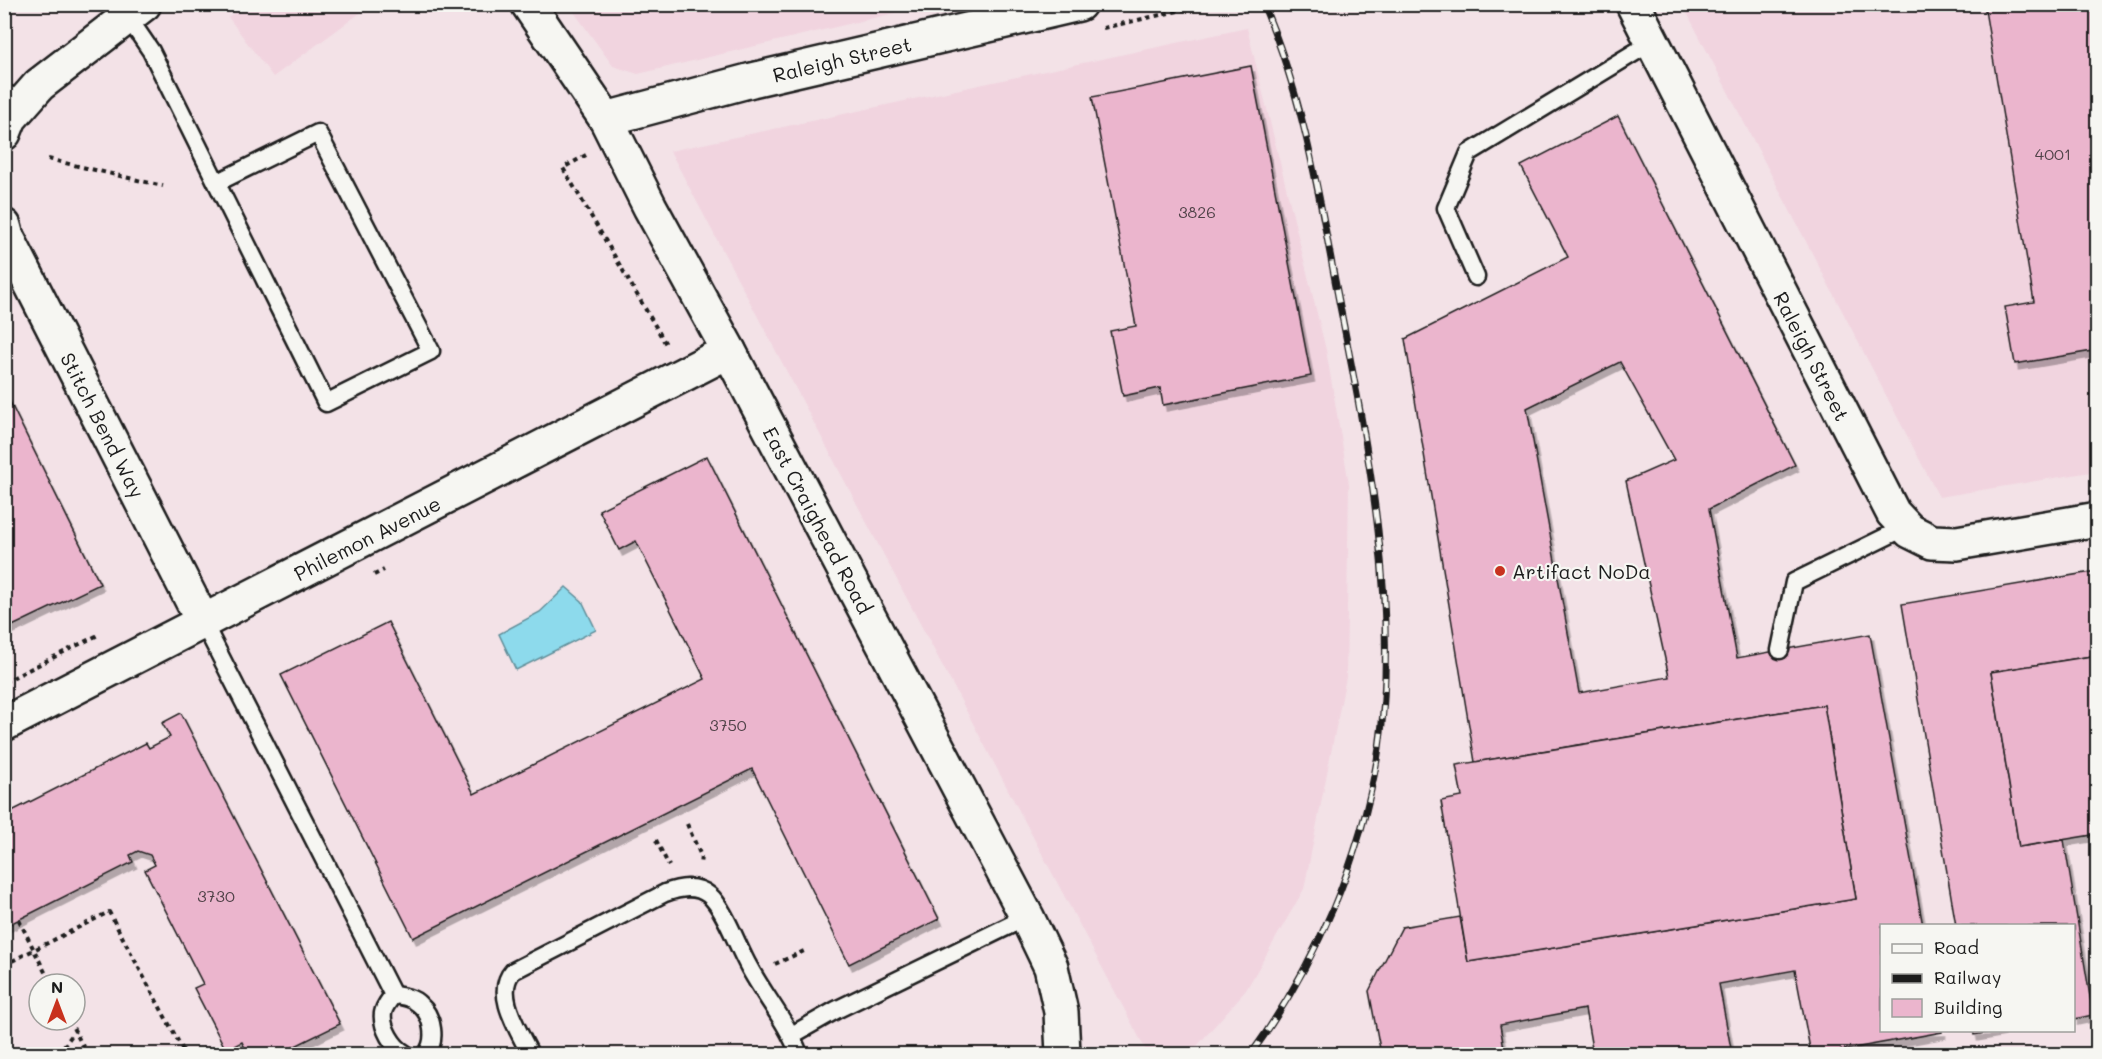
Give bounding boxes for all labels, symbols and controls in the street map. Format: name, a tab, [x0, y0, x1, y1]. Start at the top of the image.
street label: Raleigh Street	[770, 30, 914, 88]
house number: 4001	[2035, 143, 2071, 164]
house number: 3826	[1178, 201, 1216, 222]
street label: Raleigh Street	[1768, 287, 1856, 425]
street label: Stitch Bend Way	[55, 348, 151, 502]
street label: East Craighead Road	[758, 422, 878, 618]
street label: Philemon Avenue	[289, 490, 445, 586]
place label: Artifact NoDa	[1512, 558, 1651, 584]
marker: Artifact NoDa	[1493, 564, 1507, 578]
house number: 3750	[709, 714, 747, 735]
house number: 3730	[197, 885, 235, 906]
legend	[1880, 924, 2075, 1032]
text: Road	[1934, 935, 1979, 959]
text: Railway	[1934, 965, 2001, 989]
north arrow	[27, 972, 87, 1032]
text: N	[51, 976, 63, 997]
text: Building	[1934, 995, 2002, 1019]

